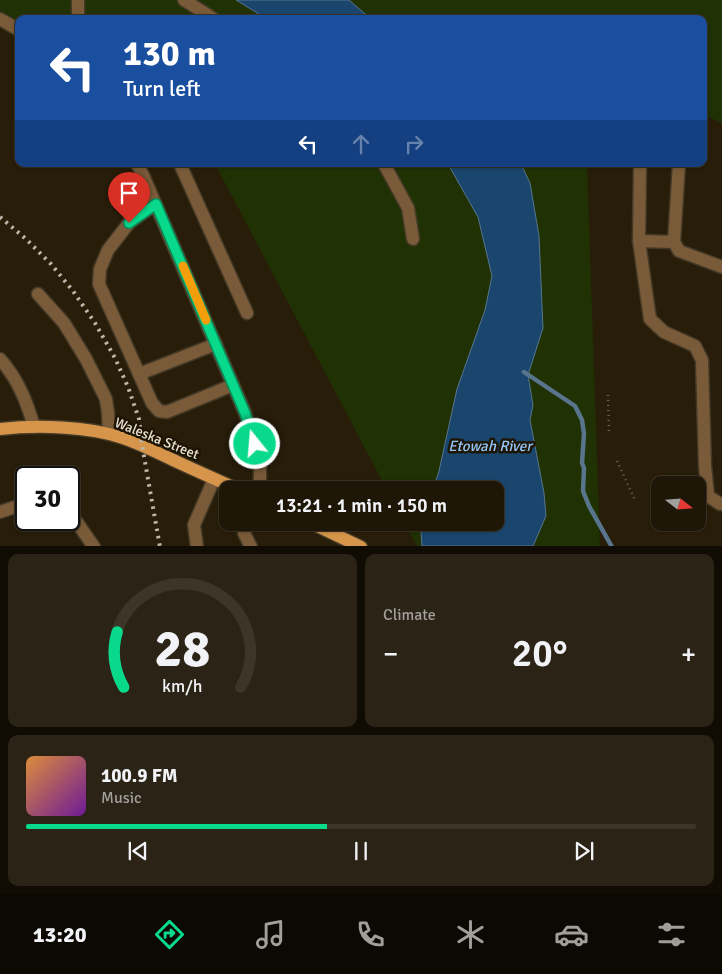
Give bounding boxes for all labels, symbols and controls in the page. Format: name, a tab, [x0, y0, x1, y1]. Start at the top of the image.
text: 130 m	[123, 32, 216, 75]
icon: left	[40, 35, 105, 100]
text: Turn left	[123, 75, 201, 102]
icon: left	[294, 130, 322, 158]
icon: ahead	[347, 130, 375, 158]
icon: right	[400, 130, 428, 158]
pin	[108, 172, 150, 223]
icon: arrive	[115, 179, 143, 207]
street label: Waleska Street	[112, 414, 201, 463]
position arrow	[228, 417, 280, 469]
water label: Etowah River	[448, 437, 534, 455]
speed limit sign: 30	[15, 466, 80, 531]
north arrow	[651, 476, 706, 531]
map controls	[651, 476, 706, 531]
text: 13:21 · 1 min · 150 m	[276, 494, 447, 518]
text: Climate	[383, 605, 436, 625]
text: 28	[154, 617, 211, 681]
text: 20°	[512, 630, 567, 677]
text: −	[383, 637, 398, 671]
text: +	[681, 637, 696, 671]
text: km/h	[162, 675, 203, 697]
text: 100.9 FM	[101, 764, 178, 788]
text: Music	[101, 788, 142, 808]
icon: previous	[124, 837, 152, 865]
icon: pause	[347, 837, 375, 865]
icon: next	[570, 837, 598, 865]
icon: directions	[152, 917, 187, 952]
icon: music	[253, 917, 288, 952]
icon: phone	[353, 917, 388, 952]
icon: climate	[453, 917, 488, 952]
icon: car	[554, 917, 589, 952]
icon: filters	[654, 917, 689, 952]
text: 13:20	[33, 921, 87, 948]

